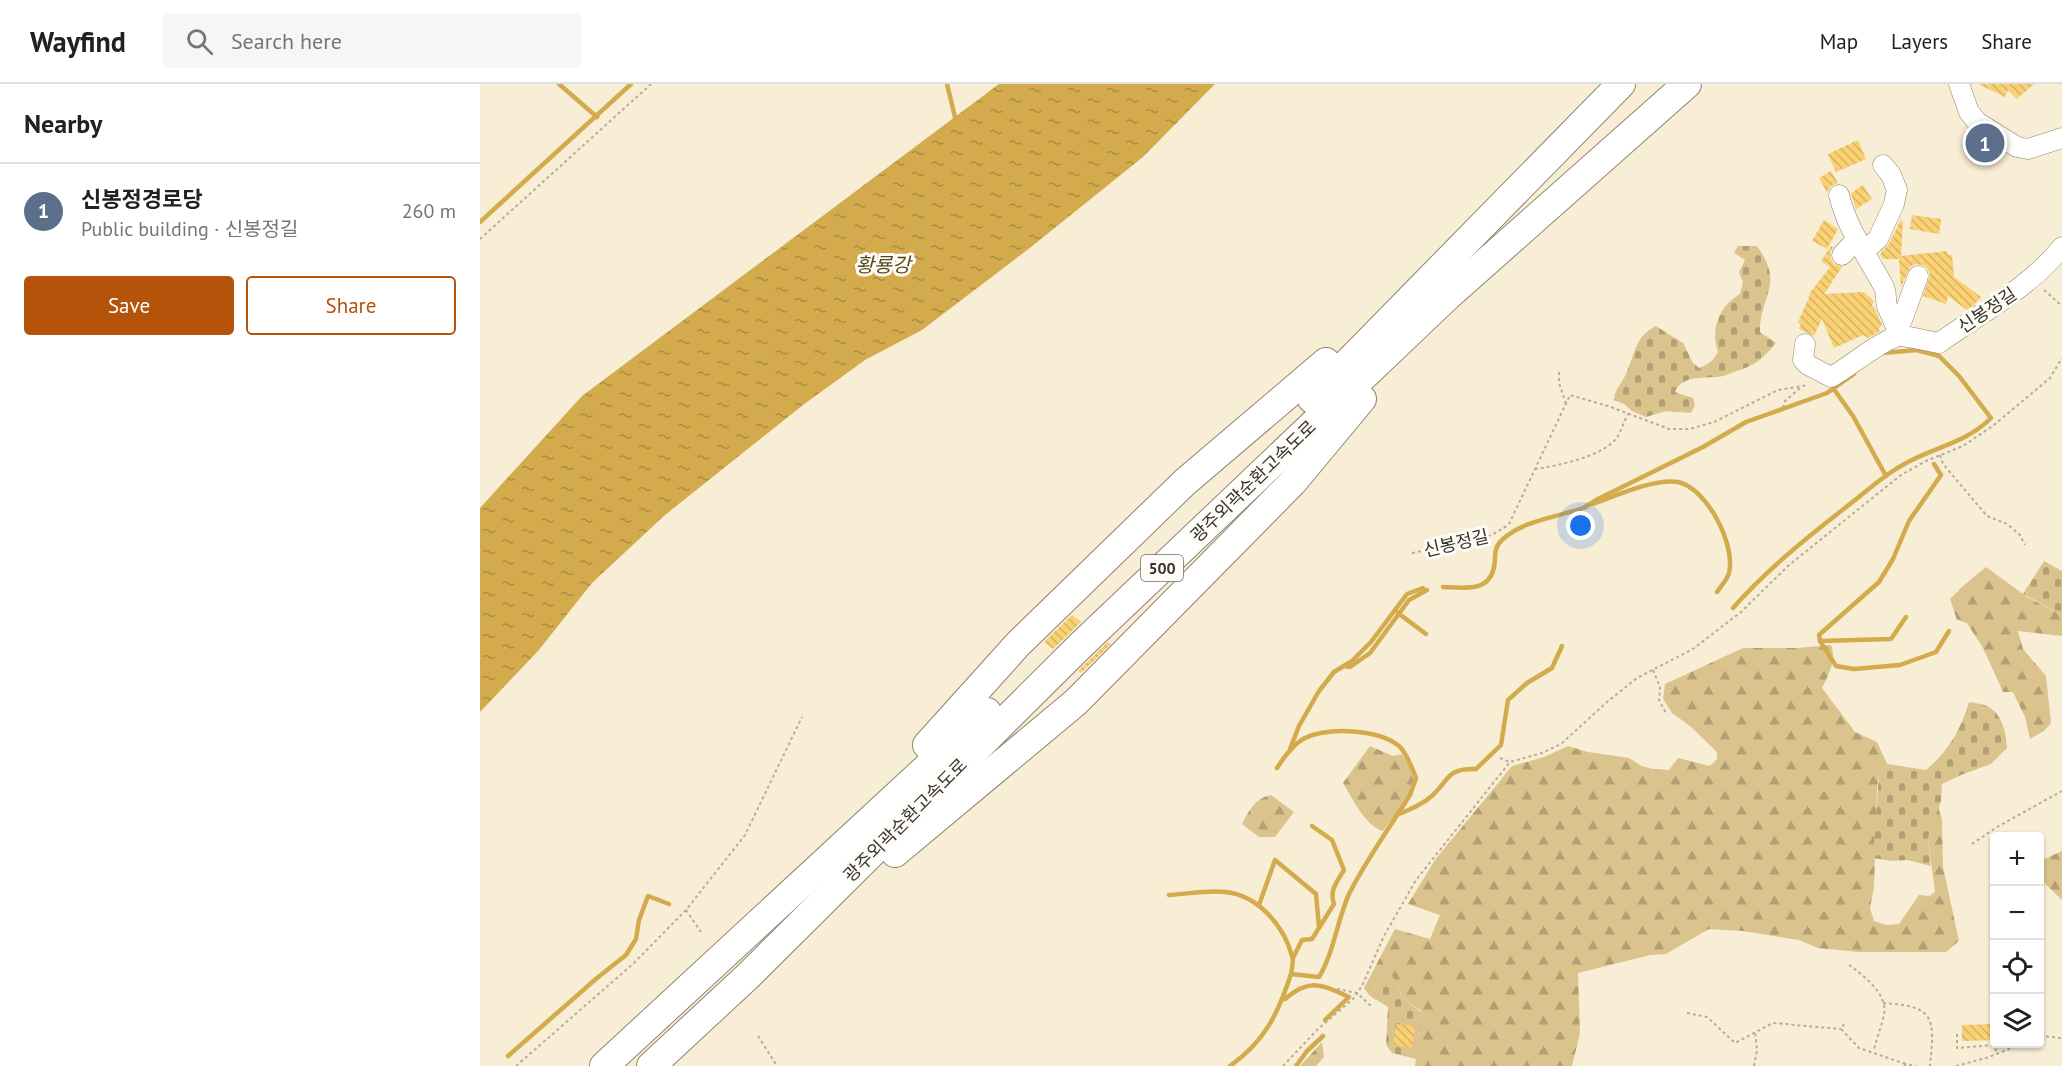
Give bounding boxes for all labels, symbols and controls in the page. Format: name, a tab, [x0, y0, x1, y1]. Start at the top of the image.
search box	[162, 14, 582, 68]
text: Wayfind	[30, 23, 126, 60]
icon: search	[183, 25, 216, 58]
text: Search here	[231, 27, 342, 55]
text: Map	[1820, 28, 1858, 55]
text: Layers	[1891, 28, 1948, 55]
text: Share	[1981, 28, 2032, 55]
text: Nearby	[24, 107, 102, 140]
pin: 1	[1966, 120, 2004, 166]
text: 신봉정경로당	[81, 185, 202, 213]
text: 1	[38, 198, 49, 224]
text: 260 m	[402, 198, 456, 224]
text: Public building · 신봉정길	[81, 216, 298, 242]
water label: 황룡강	[855, 252, 913, 278]
button: Save	[24, 276, 234, 335]
button: Share	[246, 276, 456, 335]
street label: 신봉정길	[1953, 282, 2021, 338]
street label: 광주외곽순환고속도로	[1185, 415, 1321, 547]
your location	[1566, 511, 1595, 540]
street label: 신봉정길	[1421, 524, 1491, 562]
road number: 500	[1141, 555, 1183, 581]
street label: 광주외곽순환고속도로	[838, 753, 972, 887]
map controls	[1990, 832, 2044, 1048]
button: +	[1990, 832, 2044, 886]
button: −	[1990, 886, 2044, 940]
button: locate	[1990, 940, 2044, 994]
button: layers	[1990, 994, 2044, 1048]

